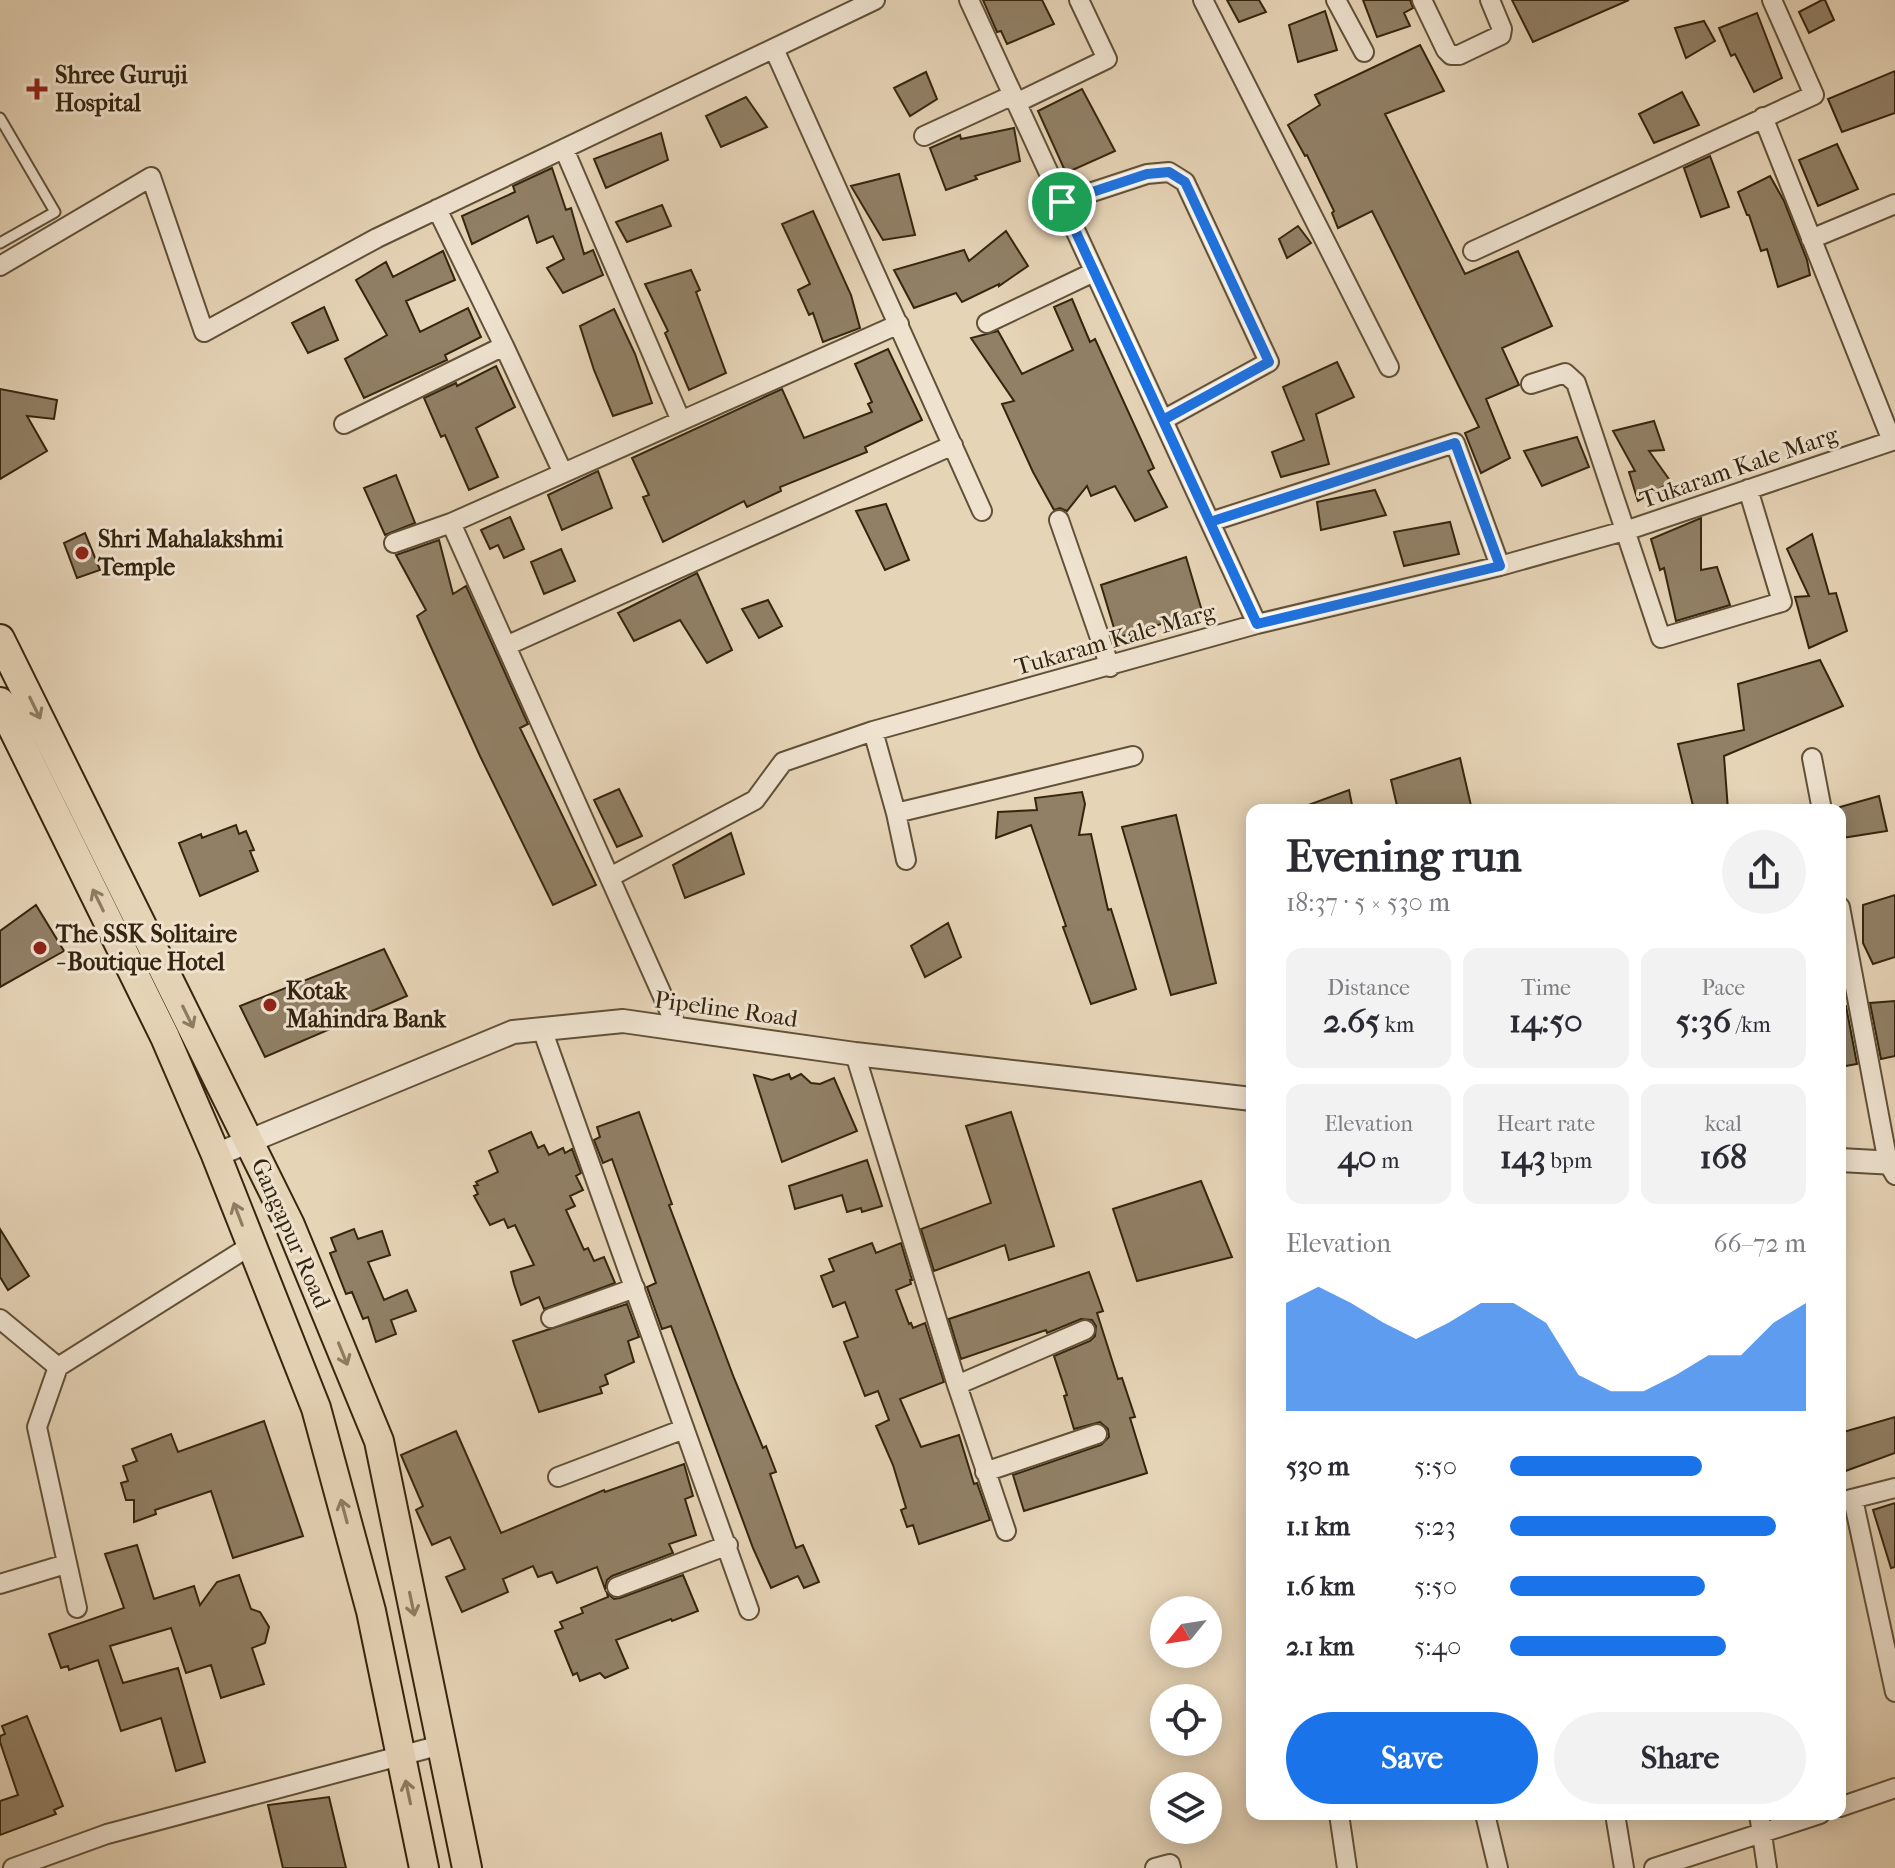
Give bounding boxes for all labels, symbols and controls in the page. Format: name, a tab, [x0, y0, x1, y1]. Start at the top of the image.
place label: Shree Guruji Hospital	[55, 61, 188, 117]
marker: Shree Guruji Hospital	[26, 78, 48, 100]
pin	[1028, 168, 1096, 236]
icon: arrive	[1040, 180, 1084, 224]
street label: Tukaram Kale Marg	[1636, 420, 1843, 514]
place label: Shri Mahalakshmi Temple	[97, 525, 284, 581]
marker: Shri Mahalakshmi Temple	[73, 544, 91, 562]
street label: Tukaram Kale Marg	[1012, 597, 1220, 681]
one-way arrow	[27, 696, 43, 720]
button: share	[1722, 830, 1806, 914]
text: Evening run	[1286, 831, 1521, 882]
text: 18:37 · 5 × 530 m	[1286, 887, 1450, 918]
one-way arrow	[89, 889, 104, 912]
place label: The SSK Solitaire - Boutique Hotel	[55, 920, 237, 976]
marker: The SSK Solitaire - Boutique Hotel	[31, 939, 49, 957]
text: Distance	[1327, 975, 1410, 1001]
text: Time	[1521, 975, 1571, 1001]
text: Pace	[1701, 975, 1745, 1001]
place label: Kotak Mahindra Bank	[286, 977, 447, 1033]
street label: Pipeline Road	[653, 985, 800, 1033]
marker: Kotak Mahindra Bank	[261, 996, 279, 1014]
text: 2.65	[1323, 1001, 1380, 1041]
text: 14:50	[1509, 1001, 1583, 1041]
text: 5:36	[1676, 1001, 1731, 1041]
one-way arrow	[181, 1004, 196, 1028]
text: km	[1380, 1012, 1414, 1038]
text: /km	[1731, 1012, 1771, 1038]
text: Elevation	[1324, 1111, 1413, 1137]
text: Heart rate	[1497, 1111, 1595, 1137]
text: kcal	[1705, 1111, 1742, 1137]
text: 40	[1338, 1137, 1377, 1177]
text: 143	[1500, 1137, 1546, 1177]
text: 168	[1700, 1137, 1747, 1177]
text: m	[1377, 1148, 1400, 1174]
text: bpm	[1546, 1148, 1592, 1174]
street label: Gangapur Road	[245, 1154, 337, 1313]
one-way arrow	[230, 1202, 244, 1227]
text: Elevation	[1286, 1228, 1391, 1259]
text: 66–72 m	[1713, 1228, 1806, 1259]
one-way arrow	[337, 1341, 352, 1366]
text: 530 m	[1286, 1451, 1349, 1482]
text: 5:50	[1414, 1451, 1457, 1482]
one-way arrow	[336, 1499, 351, 1525]
text: 1.1 km	[1286, 1511, 1350, 1542]
text: 5:23	[1414, 1511, 1456, 1542]
text: 1.6 km	[1286, 1571, 1355, 1602]
text: 5:50	[1414, 1571, 1457, 1602]
one-way arrow	[406, 1591, 421, 1616]
north arrow	[1150, 1596, 1222, 1668]
map controls	[1150, 1596, 1222, 1844]
text: 2.1 km	[1286, 1631, 1354, 1662]
text: 5:40	[1414, 1631, 1461, 1662]
button: locate	[1150, 1684, 1222, 1756]
button: Save	[1286, 1712, 1538, 1804]
button: Share	[1554, 1712, 1806, 1804]
button: layers	[1150, 1772, 1222, 1844]
one-way arrow	[400, 1779, 415, 1805]

